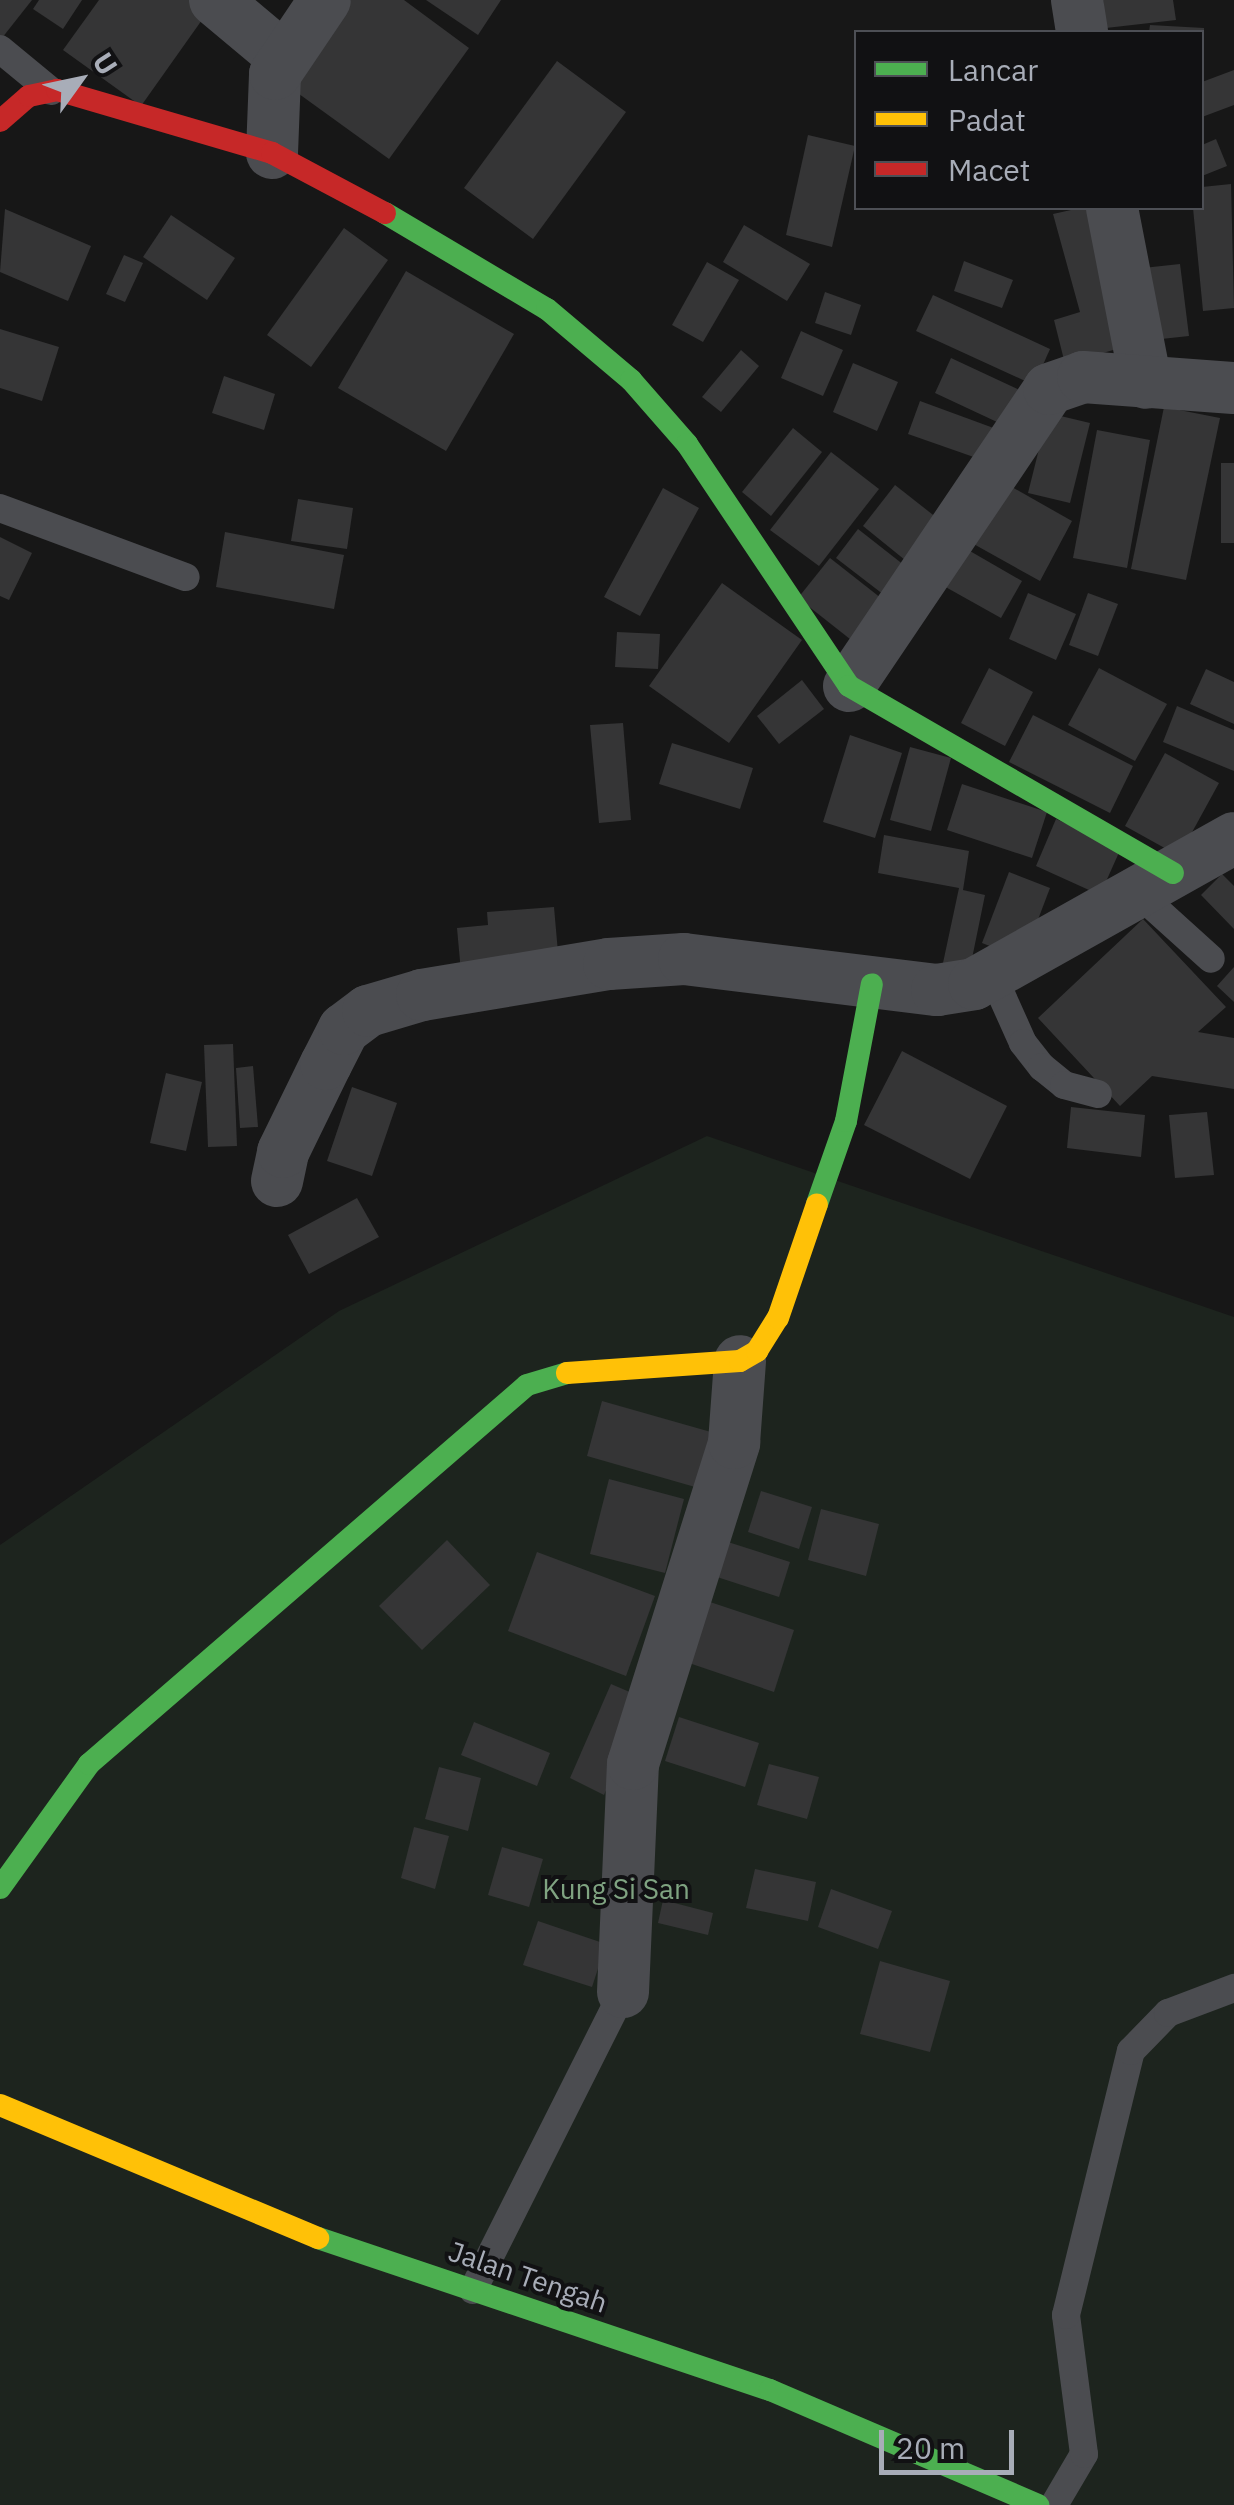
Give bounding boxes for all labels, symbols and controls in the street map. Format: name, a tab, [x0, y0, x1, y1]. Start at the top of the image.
north arrow	[30, 30, 130, 130]
legend	[854, 30, 1204, 210]
text: U	[85, 45, 126, 82]
text: Lancar	[948, 50, 1038, 89]
text: Padat	[948, 100, 1026, 139]
text: Macet	[948, 150, 1030, 189]
park label: Kung Si San	[542, 1872, 690, 1906]
street label: Jalan Tengah	[444, 2234, 612, 2320]
scale bar	[884, 2410, 1019, 2472]
text: 20 m	[896, 2428, 965, 2467]

